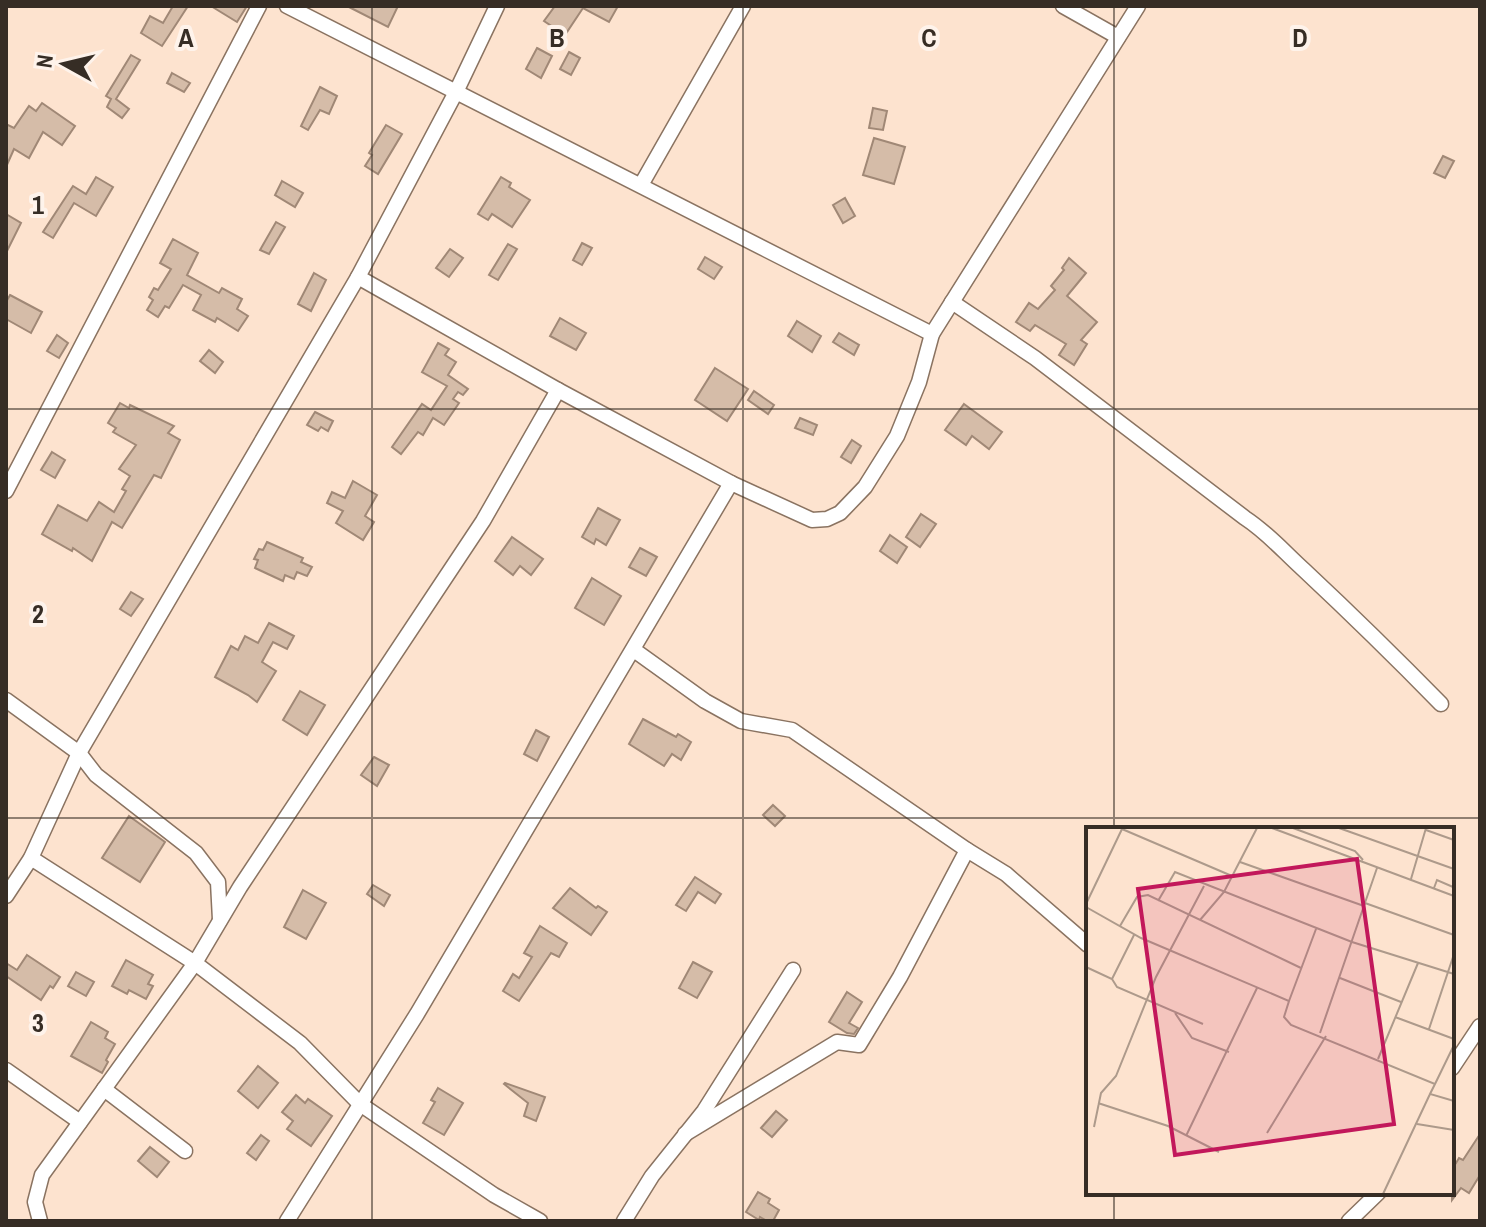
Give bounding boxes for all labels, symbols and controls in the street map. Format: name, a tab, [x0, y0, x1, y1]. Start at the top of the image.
text: A	[178, 20, 194, 55]
text: B	[549, 20, 565, 55]
text: C	[921, 20, 937, 55]
text: D	[1292, 20, 1308, 55]
north arrow	[24, 24, 104, 104]
text: N	[28, 53, 60, 70]
text: 1	[32, 187, 44, 222]
text: 2	[32, 596, 44, 631]
inset map	[1086, 827, 1454, 1195]
text: 3	[32, 1005, 44, 1040]

